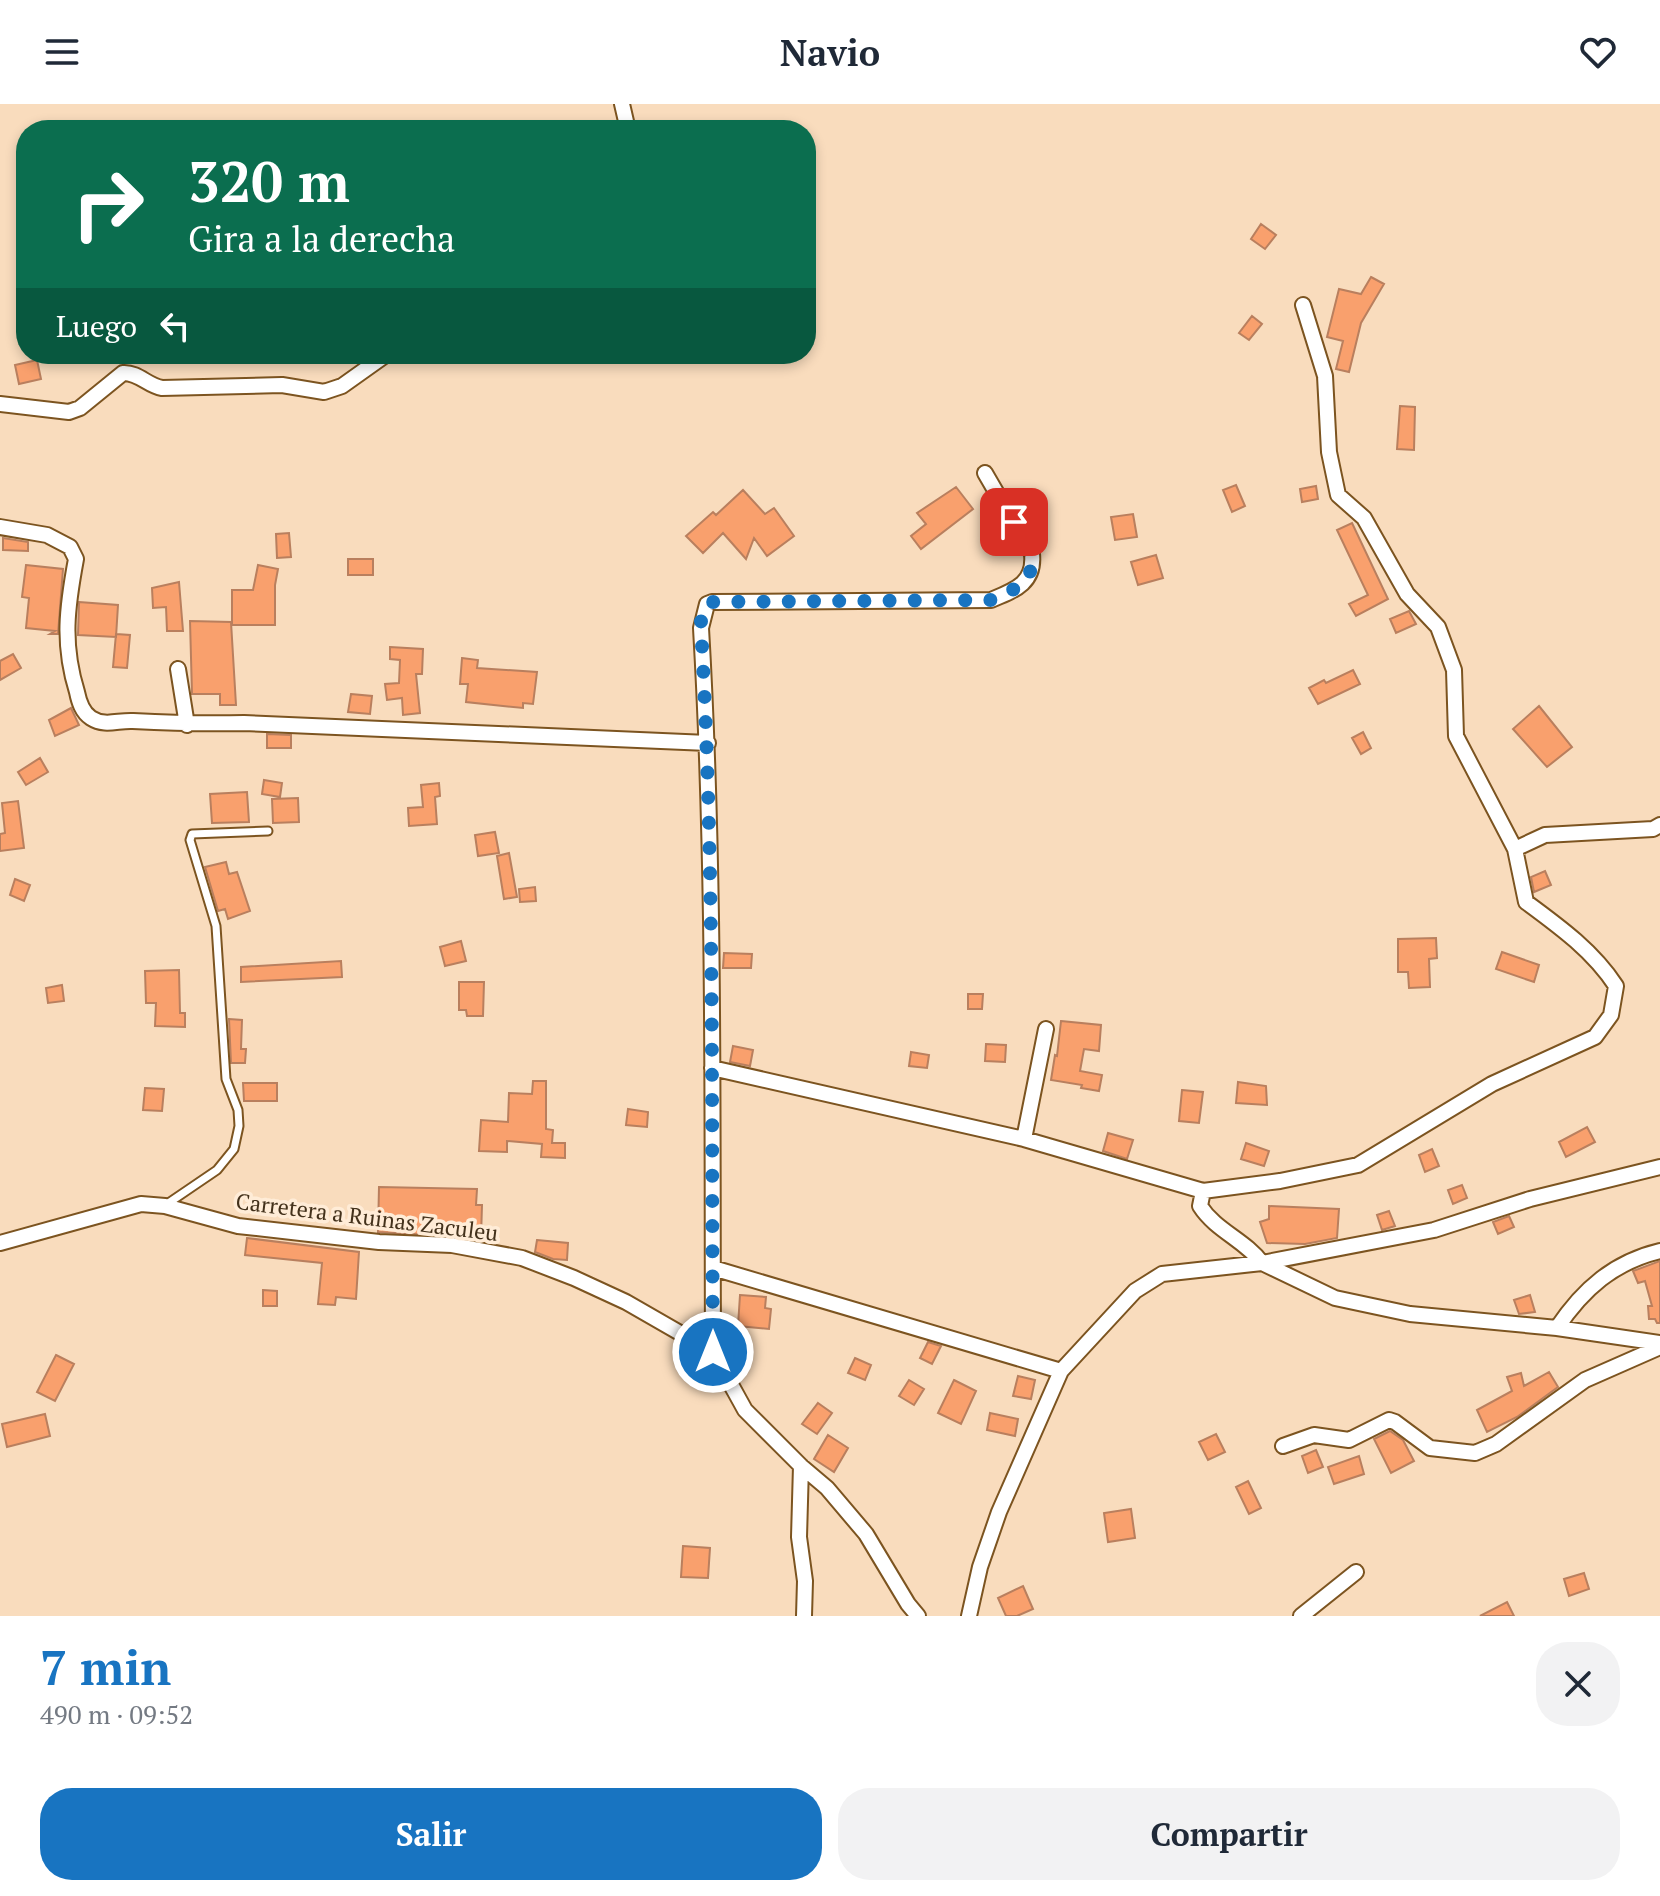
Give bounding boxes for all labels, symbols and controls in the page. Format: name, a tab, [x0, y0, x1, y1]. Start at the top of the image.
text: Navio	[780, 29, 880, 76]
icon: menu	[40, 30, 84, 74]
icon: heart	[1576, 30, 1620, 74]
text: 320 m	[188, 144, 350, 218]
icon: right	[56, 152, 160, 256]
text: Gira a la derecha	[188, 215, 455, 262]
icon: left	[153, 304, 197, 348]
text: Luego	[56, 306, 137, 346]
pin	[980, 488, 1048, 556]
icon: arrive	[992, 500, 1036, 544]
street label: Carretera a Ruinas Zaculeu	[234, 1186, 500, 1247]
position arrow	[671, 1310, 755, 1394]
text: 7 min	[40, 1635, 171, 1699]
button: close	[1536, 1642, 1620, 1726]
text: 490 m · 09:52	[40, 1697, 193, 1731]
button: Salir	[40, 1788, 822, 1880]
button: Compartir	[838, 1788, 1620, 1880]

